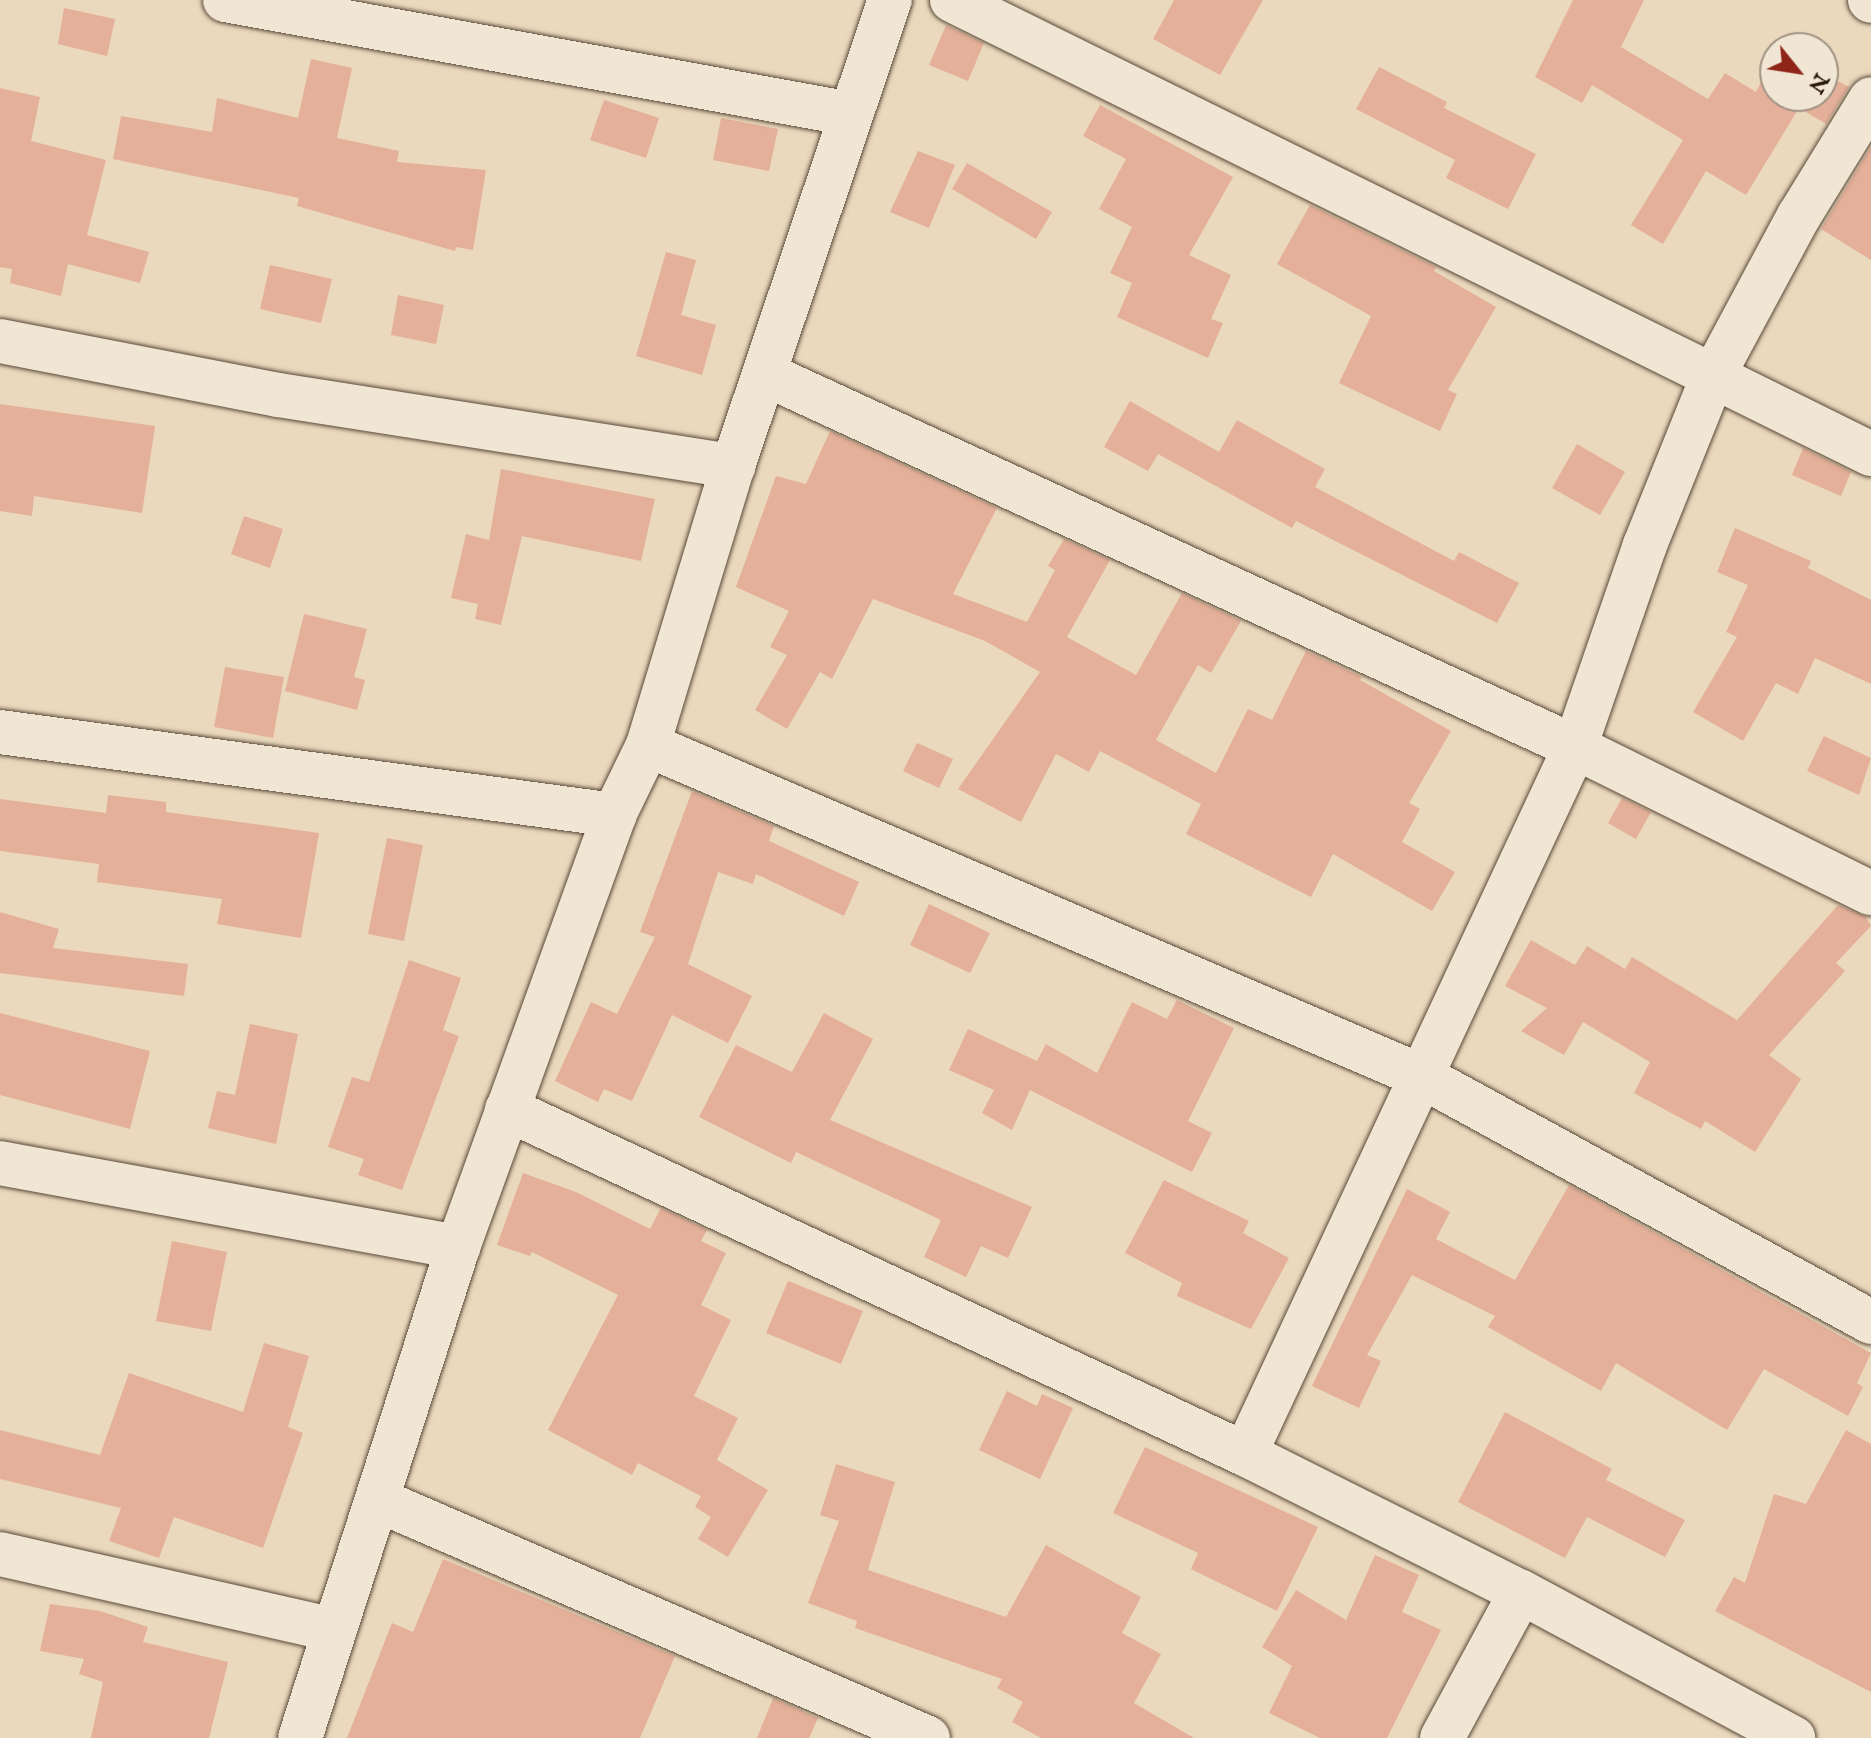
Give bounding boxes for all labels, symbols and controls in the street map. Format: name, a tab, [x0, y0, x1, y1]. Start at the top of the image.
north arrow	[1759, 32, 1839, 112]
text: N	[1801, 68, 1835, 98]

